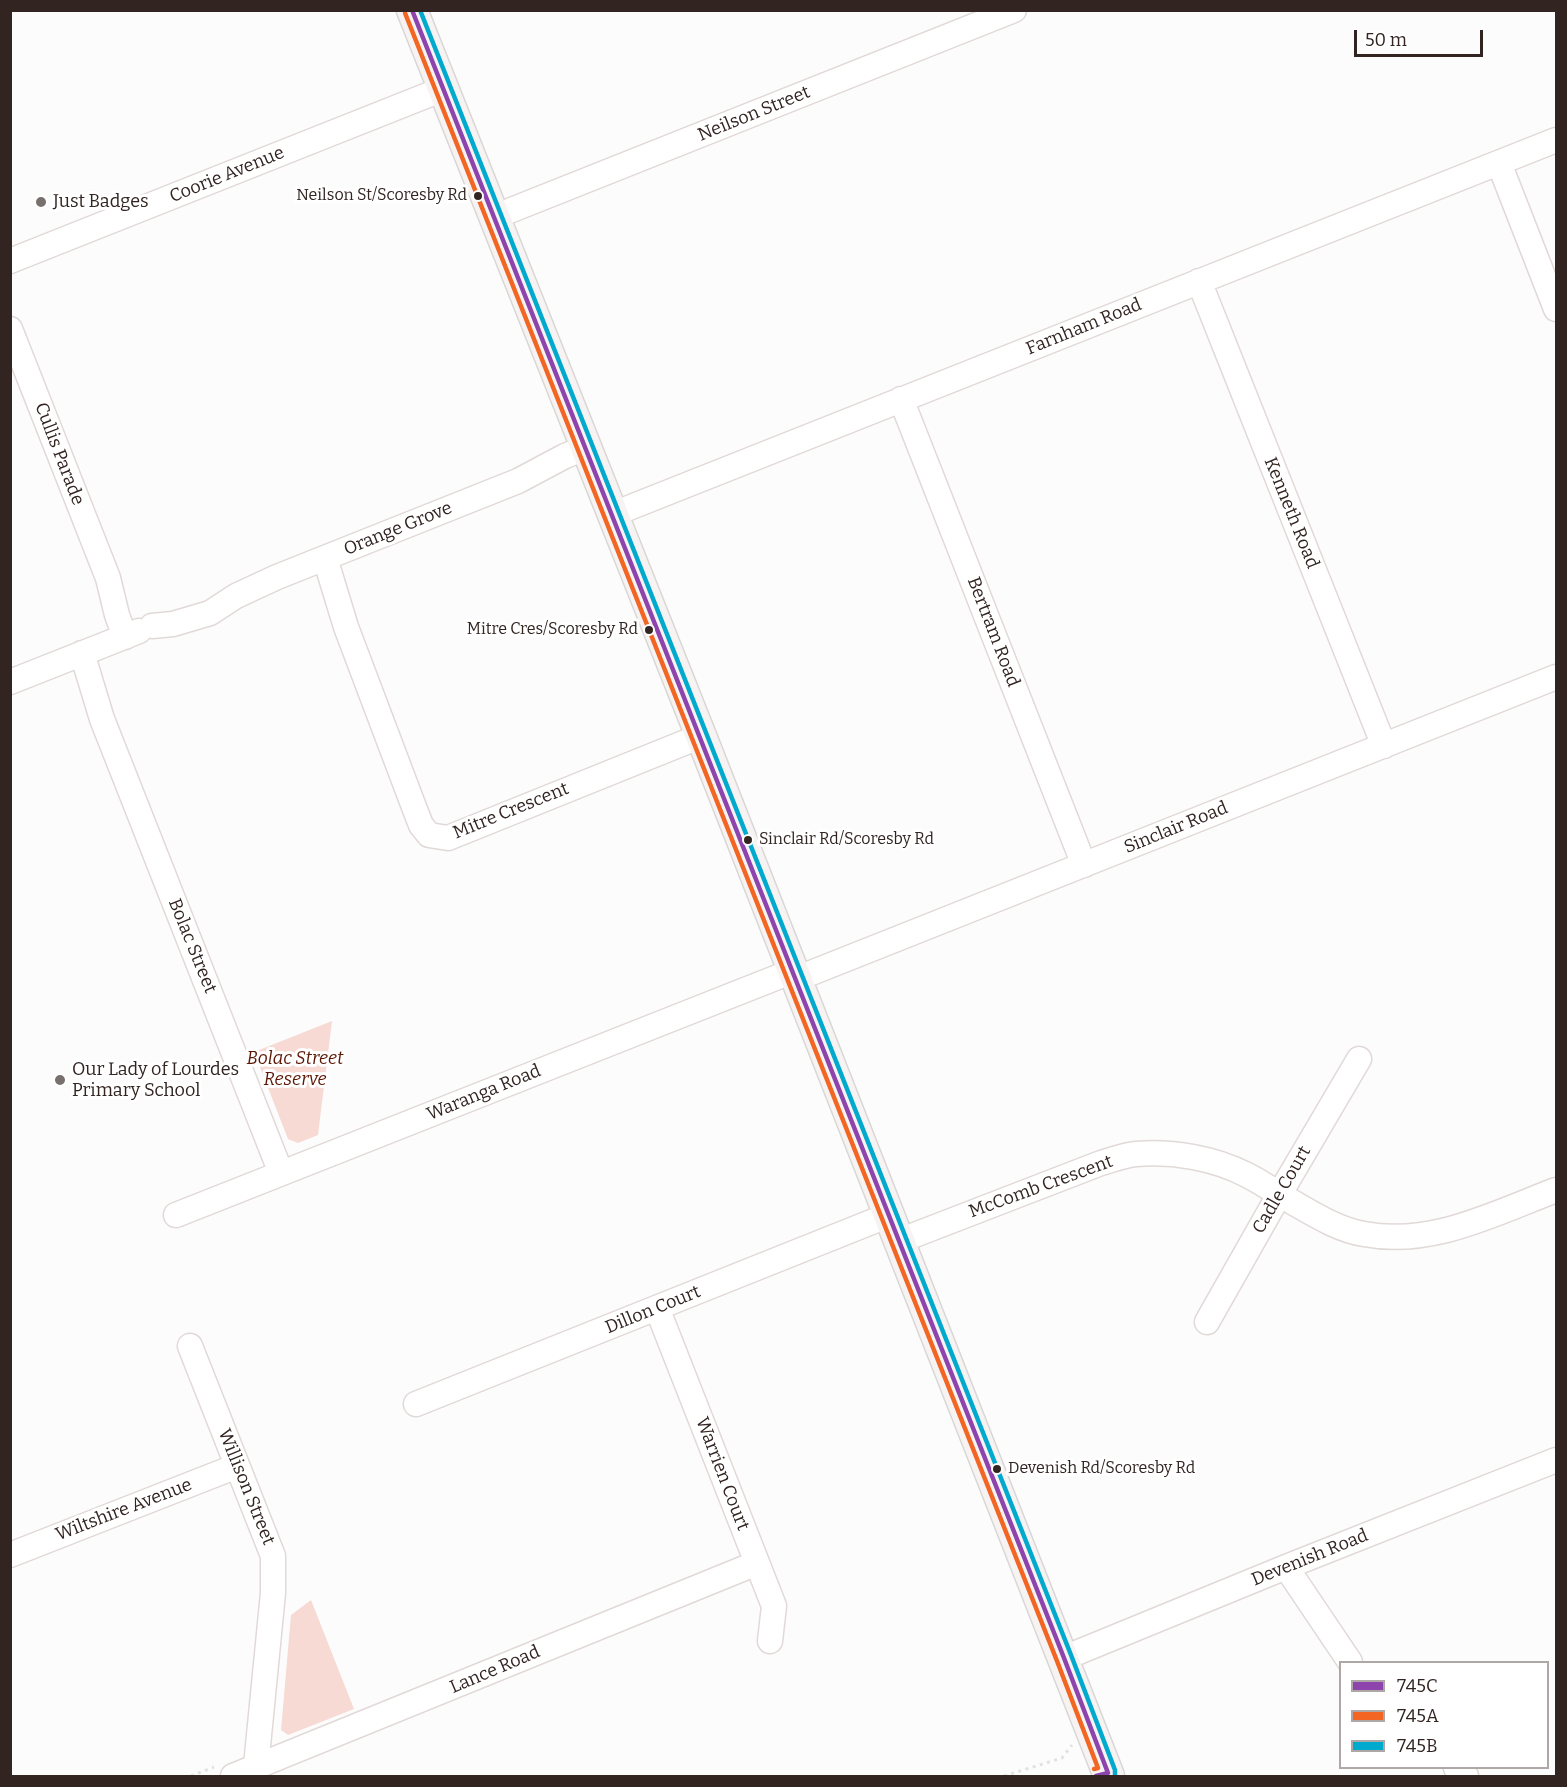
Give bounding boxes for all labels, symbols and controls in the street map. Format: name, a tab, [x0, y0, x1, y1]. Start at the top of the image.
scale bar	[1357, 18, 1486, 56]
text: 50 m	[1365, 29, 1407, 51]
street label: Neilson Street	[695, 82, 813, 146]
street label: Coorie Avenue	[167, 142, 287, 208]
place label: Neilson St/Scoresby Rd	[296, 186, 467, 206]
marker: Neilson St/Scoresby Rd	[472, 190, 484, 202]
place label: Just Badges	[53, 191, 149, 213]
marker: Just Badges	[34, 195, 48, 209]
street label: Farnham Road	[1023, 294, 1145, 360]
street label: Cullis Parade	[30, 400, 88, 508]
street label: Kenneth Road	[1259, 454, 1323, 572]
street label: Orange Grove	[341, 497, 455, 561]
street label: Bertram Road	[962, 574, 1024, 690]
place label: Mitre Cres/Scoresby Rd	[467, 620, 638, 640]
marker: Mitre Cres/Scoresby Rd	[643, 624, 655, 636]
street label: Mitre Crescent	[450, 778, 572, 844]
street label: Sinclair Road	[1121, 797, 1231, 859]
place label: Sinclair Rd/Scoresby Rd	[759, 830, 934, 850]
marker: Sinclair Rd/Scoresby Rd	[742, 834, 754, 846]
street label: Bolac Street	[163, 896, 221, 996]
park label: Bolac Street Reserve	[247, 1048, 343, 1090]
place label: Our Lady of Lourdes Primary School	[72, 1059, 239, 1102]
street label: Waranga Road	[424, 1060, 544, 1126]
marker: Our Lady of Lourdes Primary School	[53, 1073, 67, 1087]
street label: Cadle Court	[1248, 1142, 1316, 1238]
street label: McComb Crescent	[966, 1151, 1116, 1223]
street label: Dillon Court	[602, 1281, 704, 1339]
street label: Warrien Court	[691, 1414, 753, 1534]
street label: Willison Street	[213, 1426, 279, 1548]
place label: Devenish Rd/Scoresby Rd	[1008, 1459, 1195, 1479]
marker: Devenish Rd/Scoresby Rd	[991, 1463, 1003, 1475]
street label: Wiltshire Avenue	[53, 1474, 195, 1546]
street label: Devenish Road	[1249, 1525, 1371, 1591]
street label: Lance Road	[447, 1641, 543, 1699]
legend	[1339, 1661, 1549, 1769]
text: 745C	[1397, 1675, 1438, 1697]
text: 745A	[1397, 1705, 1439, 1727]
text: 745B	[1397, 1735, 1438, 1757]

